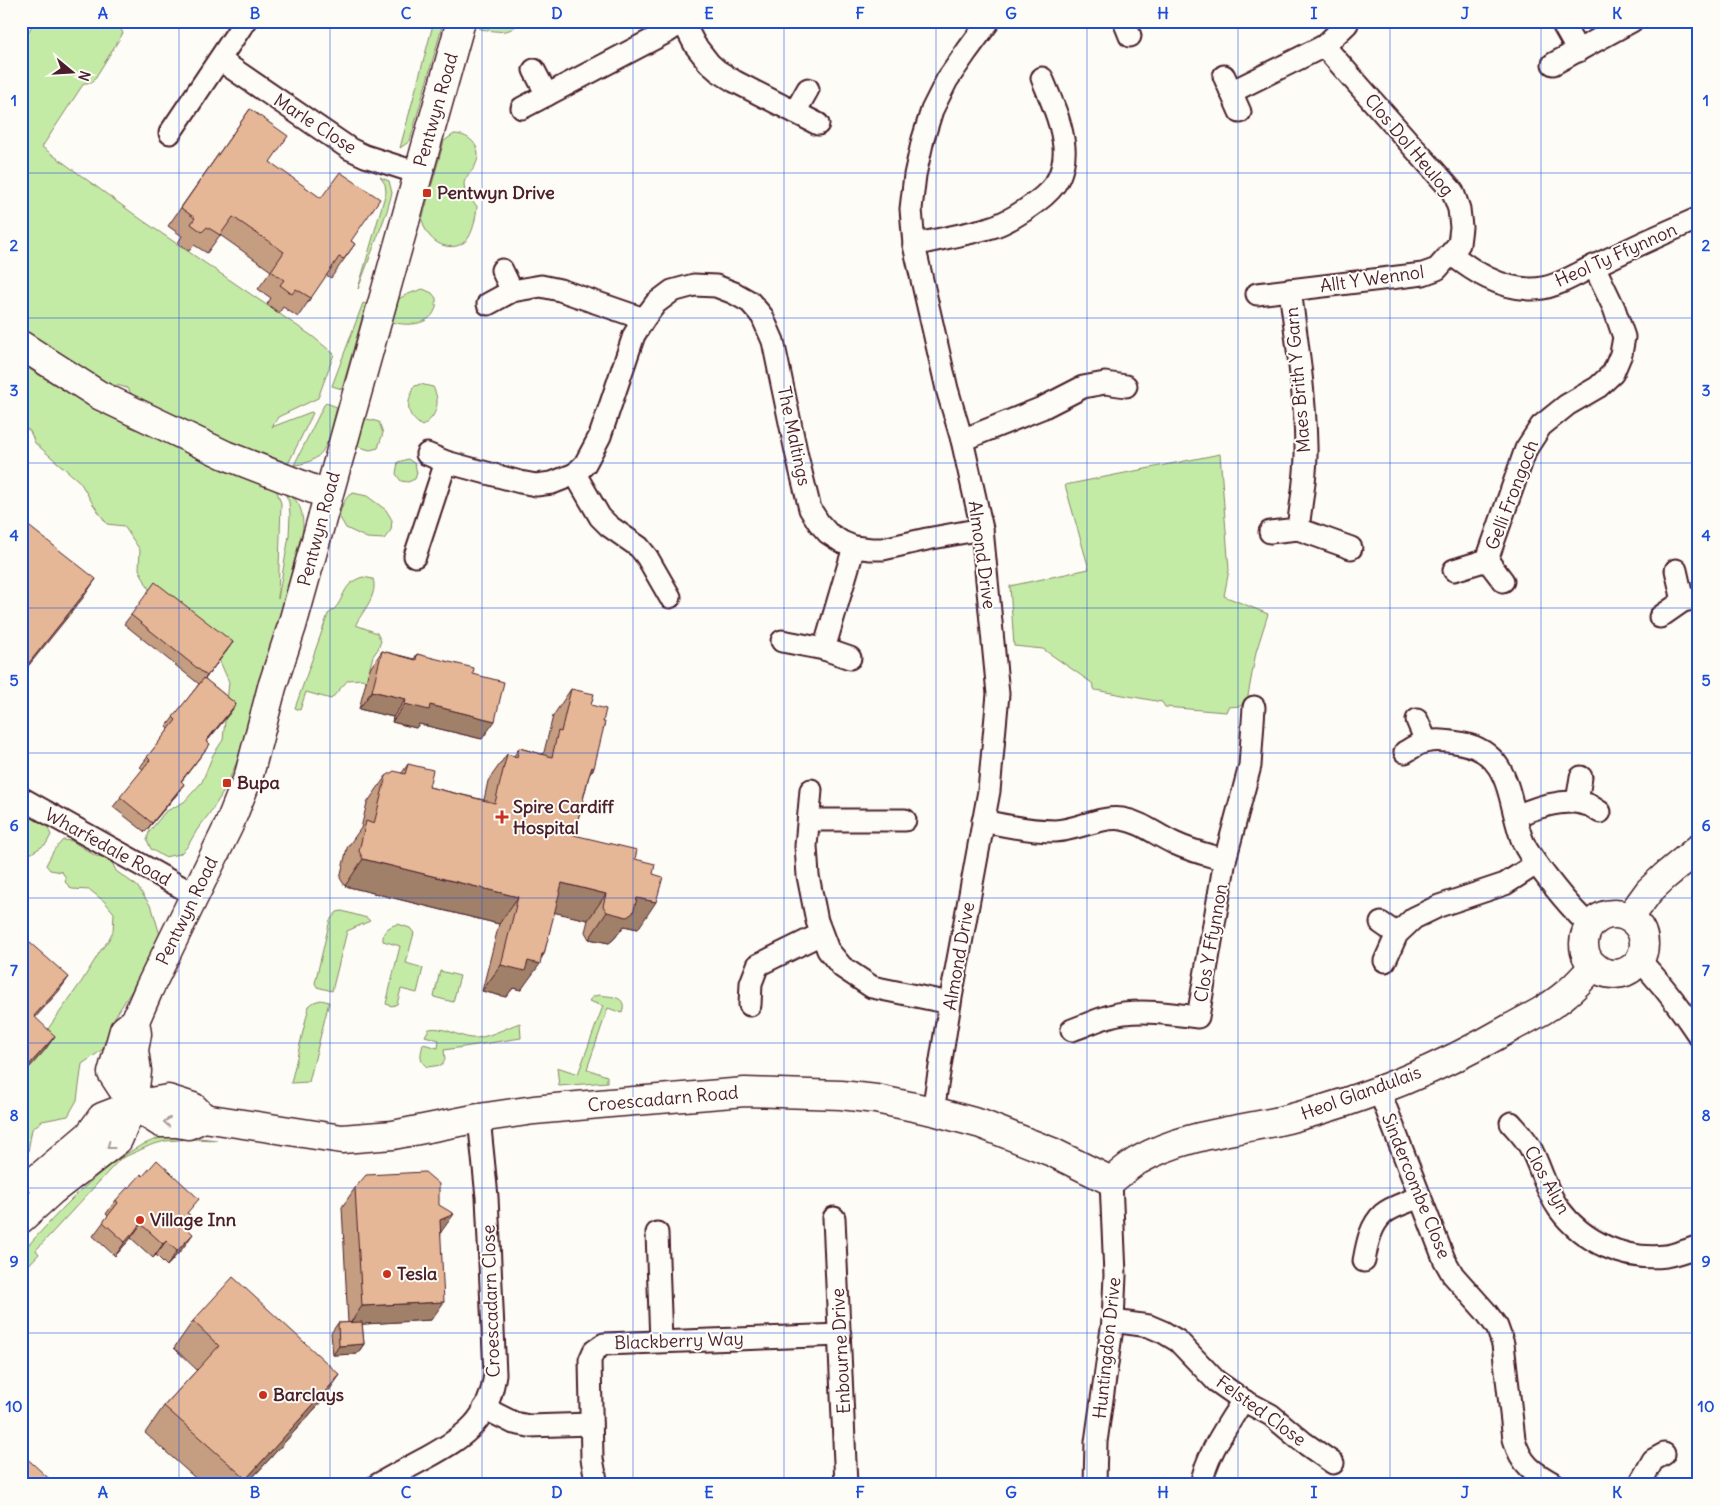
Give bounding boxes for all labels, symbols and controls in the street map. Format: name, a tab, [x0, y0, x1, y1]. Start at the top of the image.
text: A	[98, 3, 108, 23]
text: B	[250, 3, 261, 23]
text: C	[401, 3, 412, 23]
text: D	[551, 3, 563, 23]
text: E	[704, 3, 714, 23]
text: F	[855, 3, 865, 23]
text: G	[1005, 3, 1017, 23]
text: H	[1157, 3, 1169, 23]
text: I	[1311, 3, 1318, 23]
text: J	[1461, 3, 1470, 23]
text: K	[1612, 3, 1622, 23]
north arrow	[48, 48, 98, 98]
street label: Pentwyn Road	[408, 50, 463, 169]
text: N	[74, 69, 94, 83]
street label: Marle Close	[270, 88, 361, 159]
street label: Clos Dol Heulog	[1360, 89, 1459, 201]
text: 1	[11, 90, 17, 110]
text: 1	[1703, 90, 1709, 110]
place label: Pentwyn Drive	[437, 181, 555, 204]
marker: Pentwyn Drive	[421, 187, 433, 199]
street label: Heol Ty Ffynnon	[1551, 217, 1680, 292]
text: 2	[10, 235, 19, 255]
text: 2	[1702, 235, 1711, 255]
street label: Allt Y Wennol	[1319, 260, 1425, 297]
street label: Maes Brith Y Garn	[1280, 306, 1315, 454]
text: 3	[9, 380, 19, 400]
text: 3	[1701, 380, 1711, 400]
street label: The Maltings	[773, 384, 816, 488]
street label: Gelli Frongoch	[1480, 437, 1543, 553]
street label: Pentwyn Road	[292, 469, 345, 589]
street label: Almond Drive	[963, 499, 1001, 611]
text: 4	[9, 525, 19, 545]
text: 4	[1701, 525, 1711, 545]
text: 5	[9, 670, 19, 690]
text: 5	[1701, 670, 1711, 690]
place label: Bupa	[237, 771, 280, 794]
marker: Bupa	[221, 777, 233, 789]
place label: Spire Cardiff Hospital	[513, 795, 615, 839]
street label: Wharfedale Road	[41, 802, 176, 891]
marker: Spire Cardiff Hospital	[495, 810, 509, 824]
text: 6	[9, 815, 19, 835]
text: 6	[1701, 815, 1711, 835]
street label: Pentwyn Road	[150, 853, 223, 969]
street label: Clos Y Ffynnon	[1189, 882, 1232, 1004]
street label: Almond Drive	[938, 900, 979, 1012]
text: 7	[10, 960, 18, 980]
text: 7	[1702, 960, 1710, 980]
street label: Heol Glandulais	[1298, 1060, 1424, 1125]
street label: Croescadarn Road	[587, 1080, 740, 1117]
text: 8	[9, 1105, 19, 1125]
text: 8	[1701, 1105, 1711, 1125]
street label: Sindercombe Close	[1377, 1110, 1456, 1262]
one-way arrow	[162, 1117, 170, 1128]
one-way arrow	[107, 1141, 116, 1149]
street label: Clos Alyn	[1519, 1142, 1576, 1218]
place label: Village Inn	[150, 1208, 237, 1231]
marker: Village Inn	[134, 1214, 146, 1226]
street label: Croescadarn Close	[476, 1224, 505, 1378]
text: 9	[9, 1251, 19, 1271]
text: 9	[1701, 1251, 1711, 1271]
place label: Tesla	[397, 1262, 437, 1285]
marker: Tesla	[381, 1268, 393, 1280]
street label: Huntingdon Drive	[1088, 1276, 1125, 1420]
street label: Enbourne Drive	[826, 1288, 855, 1414]
street label: Blackberry Way	[614, 1327, 744, 1354]
street label: Felsted Close	[1212, 1370, 1311, 1451]
place label: Barclays	[273, 1383, 344, 1406]
marker: Barclays	[257, 1389, 269, 1401]
text: 10	[6, 1396, 22, 1416]
text: 10	[1698, 1396, 1714, 1416]
text: A	[98, 1482, 108, 1502]
text: B	[250, 1482, 261, 1502]
text: C	[401, 1482, 412, 1502]
text: D	[551, 1482, 563, 1502]
text: E	[704, 1482, 714, 1502]
text: F	[855, 1482, 865, 1502]
text: G	[1005, 1482, 1017, 1502]
text: H	[1157, 1482, 1169, 1502]
text: I	[1311, 1482, 1318, 1502]
text: J	[1461, 1482, 1470, 1502]
text: K	[1612, 1482, 1622, 1502]

